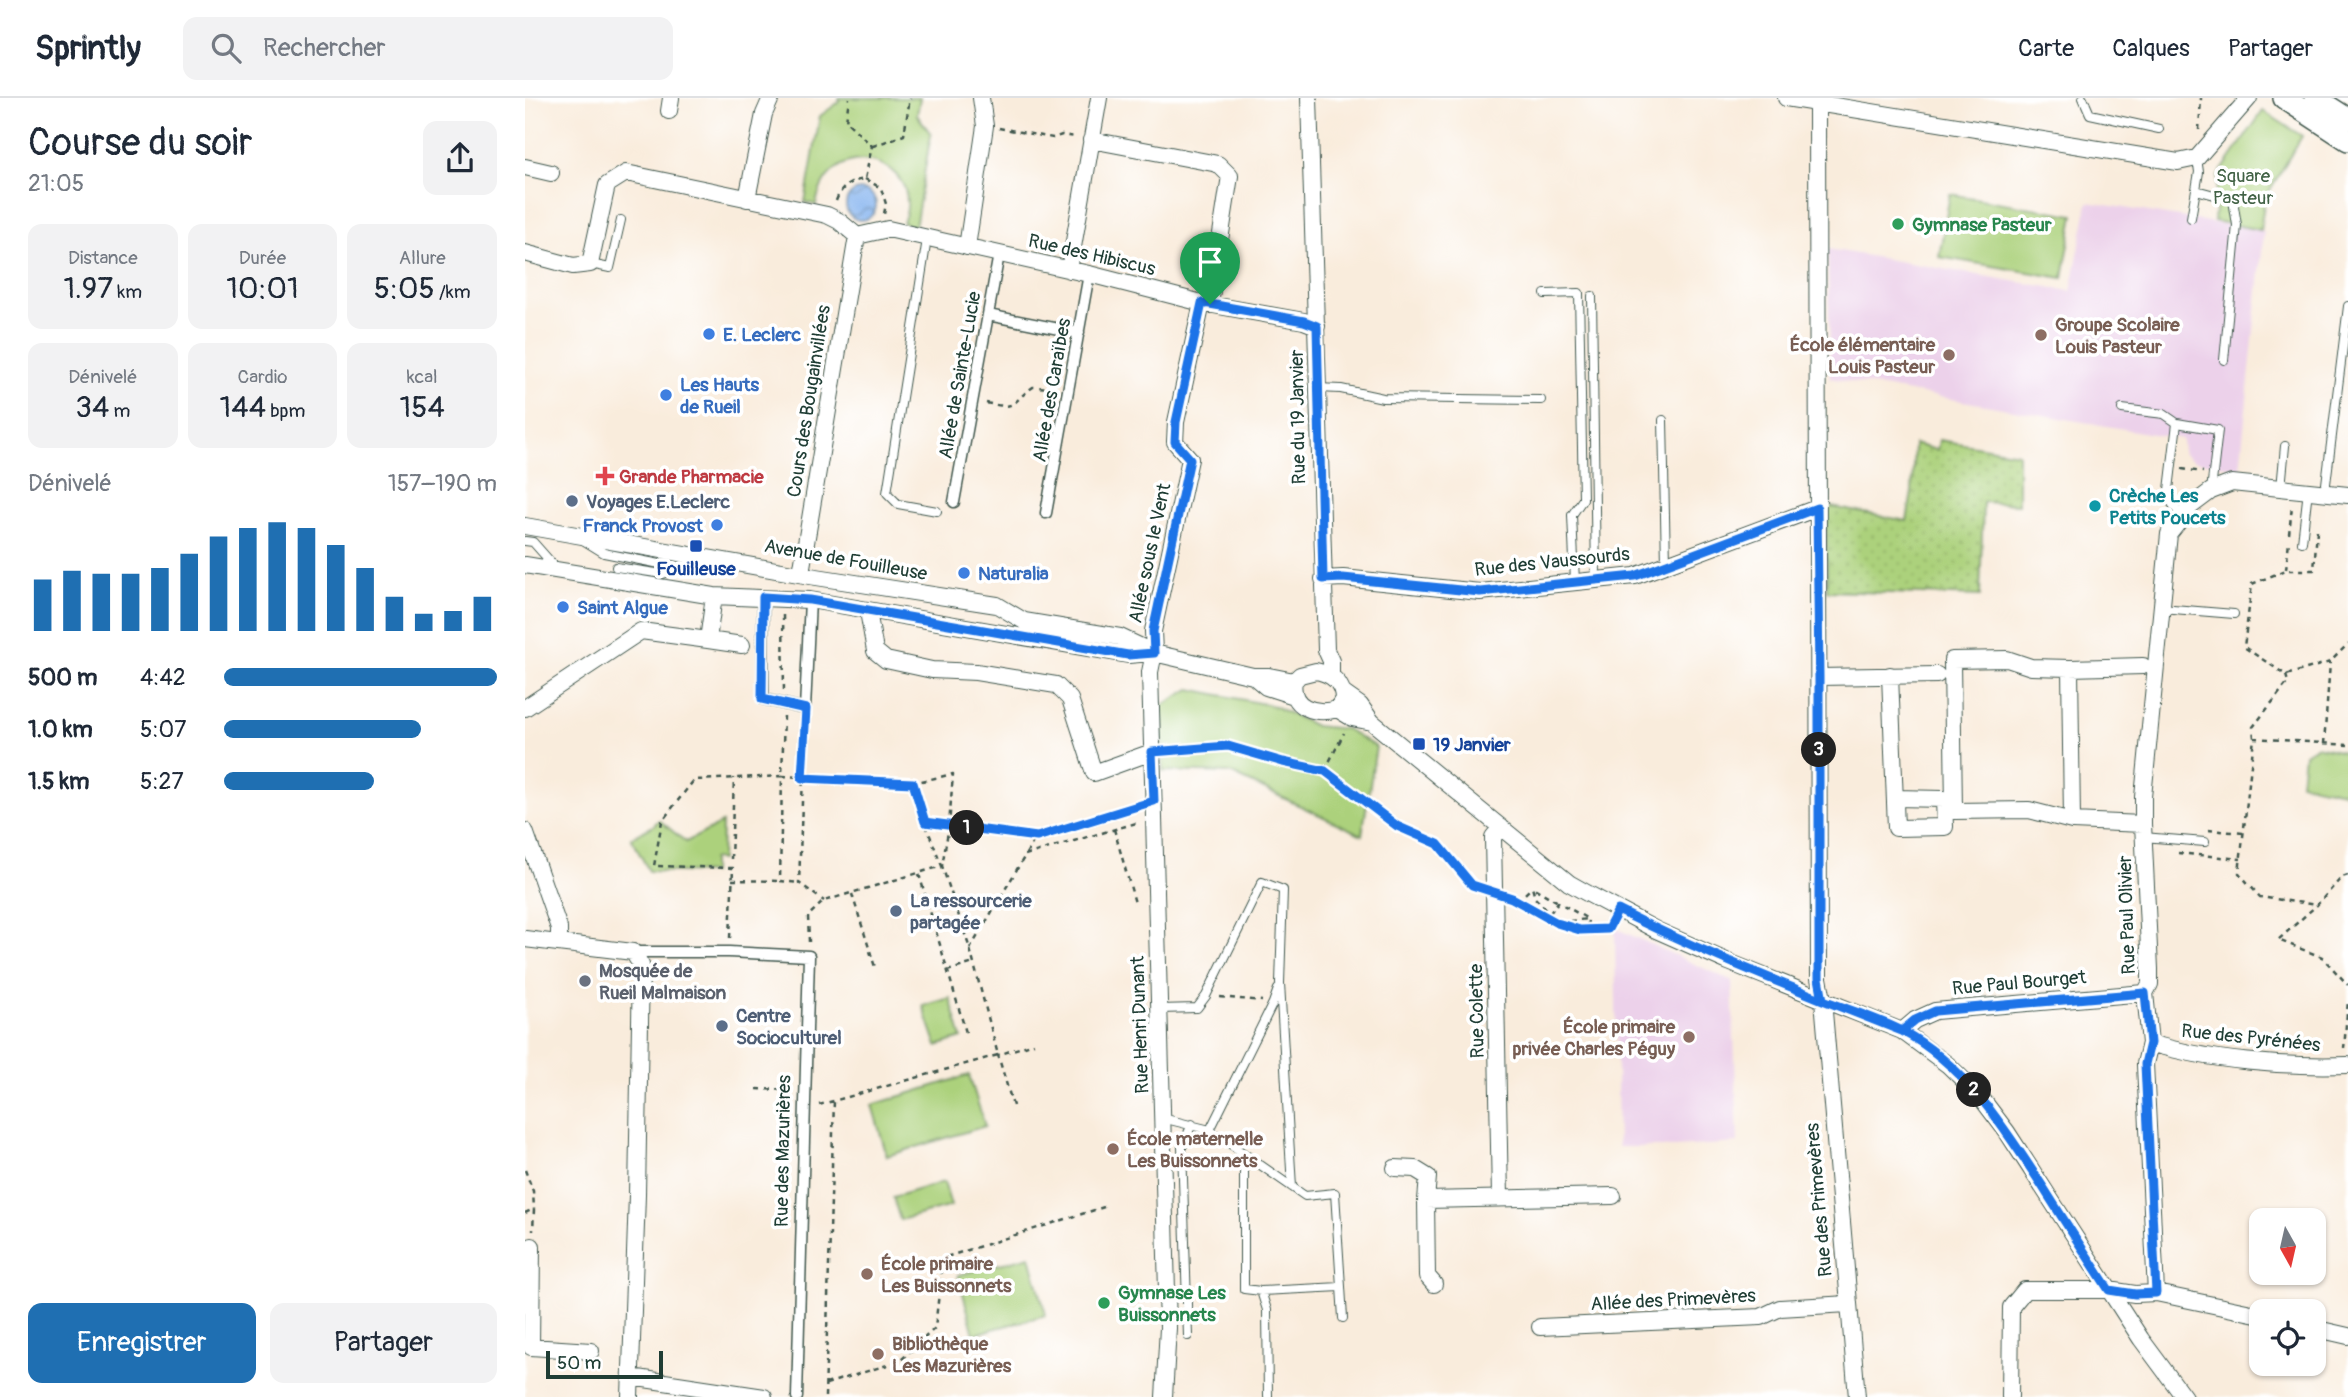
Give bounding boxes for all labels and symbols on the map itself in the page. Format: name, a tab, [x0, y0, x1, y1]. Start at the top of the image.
park label: Square Pasteur	[2213, 164, 2273, 210]
place label: Gymnase Pasteur	[1912, 213, 2052, 237]
marker: Gymnase Pasteur	[1890, 216, 1906, 232]
street label: Rue des Hibiscus	[1026, 229, 1158, 281]
pin	[1180, 232, 1240, 304]
street label: Allée de Sainte-Lucie	[933, 289, 987, 461]
street label: Cours des Bougainvillées	[782, 303, 836, 499]
place label: Groupe Scolaire Louis Pasteur	[2055, 313, 2180, 359]
street label: Allée des Caraïbes	[1027, 316, 1077, 464]
place label: E. Leclerc	[723, 323, 802, 347]
marker: E. Leclerc	[701, 326, 717, 342]
marker: Groupe Scolaire Louis Pasteur	[2033, 327, 2049, 343]
place label: École élémentaire Louis Pasteur	[1790, 333, 1936, 379]
marker: École élémentaire Louis Pasteur	[1941, 347, 1957, 363]
street label: Rue du 19 Janvier	[1285, 349, 1311, 484]
place label: Les Hauts de Rueil	[680, 373, 759, 419]
marker: Les Hauts de Rueil	[658, 387, 674, 403]
place label: Grande Pharmacie	[619, 465, 764, 489]
marker: Grande Pharmacie	[597, 468, 613, 484]
street label: Allée sous le Vent	[1123, 481, 1177, 625]
place label: Crèche Les Petits Poucets	[2109, 484, 2226, 530]
place label: Voyages E.Leclerc	[586, 490, 731, 514]
marker: Voyages E.Leclerc	[564, 493, 580, 509]
marker: Crèche Les Petits Poucets	[2087, 498, 2103, 514]
place label: Franck Provost	[582, 514, 704, 538]
marker: Franck Provost	[709, 517, 725, 533]
street label: Avenue de Fouilleuse	[763, 534, 930, 586]
marker: Fouilleuse	[688, 538, 704, 554]
street label: Rue des Vaussourds	[1473, 542, 1631, 582]
place label: Fouilleuse	[656, 557, 736, 581]
place label: Naturalia	[978, 562, 1049, 586]
marker: Naturalia	[956, 565, 972, 581]
place label: Saint Algue	[577, 596, 668, 620]
marker: Saint Algue	[555, 599, 571, 615]
pin: 3	[1801, 732, 1837, 768]
place label: 19 Janvier	[1433, 733, 1511, 757]
marker: 19 Janvier	[1411, 736, 1427, 752]
pin: 1	[949, 810, 985, 846]
street label: Rue Paul Olivier	[2113, 855, 2141, 975]
place label: La ressourcerie partagée	[910, 889, 1032, 935]
marker: La ressourcerie partagée	[888, 903, 904, 919]
street label: Rue Henri Dunant	[1126, 955, 1154, 1094]
place label: Mosquée de Rueil Malmaison	[599, 959, 727, 1005]
street label: Rue Colette	[1464, 963, 1490, 1058]
street label: Rue Paul Bourget	[1951, 965, 2087, 1001]
marker: Mosquée de Rueil Malmaison	[577, 973, 593, 989]
place label: Centre Socioculturel	[736, 1004, 842, 1050]
place label: École primaire privée Charles Péguy	[1513, 1015, 1676, 1061]
marker: Centre Socioculturel	[714, 1018, 730, 1034]
street label: Rue des Pyrénées	[2180, 1019, 2322, 1057]
marker: École primaire privée Charles Péguy	[1681, 1029, 1697, 1045]
pin: 2	[1957, 1072, 1991, 1108]
street label: Rue des Mazurières	[770, 1074, 796, 1227]
street label: Rue des Primevères	[1800, 1121, 1838, 1278]
place label: École maternelle Les Buissonnets	[1127, 1127, 1264, 1173]
marker: École maternelle Les Buissonnets	[1105, 1141, 1121, 1157]
north arrow	[2249, 1208, 2326, 1284]
place label: École primaire Les Buissonnets	[881, 1252, 1012, 1298]
marker: École primaire Les Buissonnets	[859, 1266, 875, 1282]
place label: Gymnase Les Buissonnets	[1118, 1281, 1226, 1327]
street label: Allée des Primevères	[1590, 1284, 1757, 1316]
marker: Gymnase Les Buissonnets	[1096, 1295, 1112, 1311]
place label: Bibliothèque Les Mazurières	[892, 1332, 1012, 1378]
marker: Bibliothèque Les Mazurières	[870, 1346, 886, 1362]
scale bar	[546, 1348, 663, 1380]

